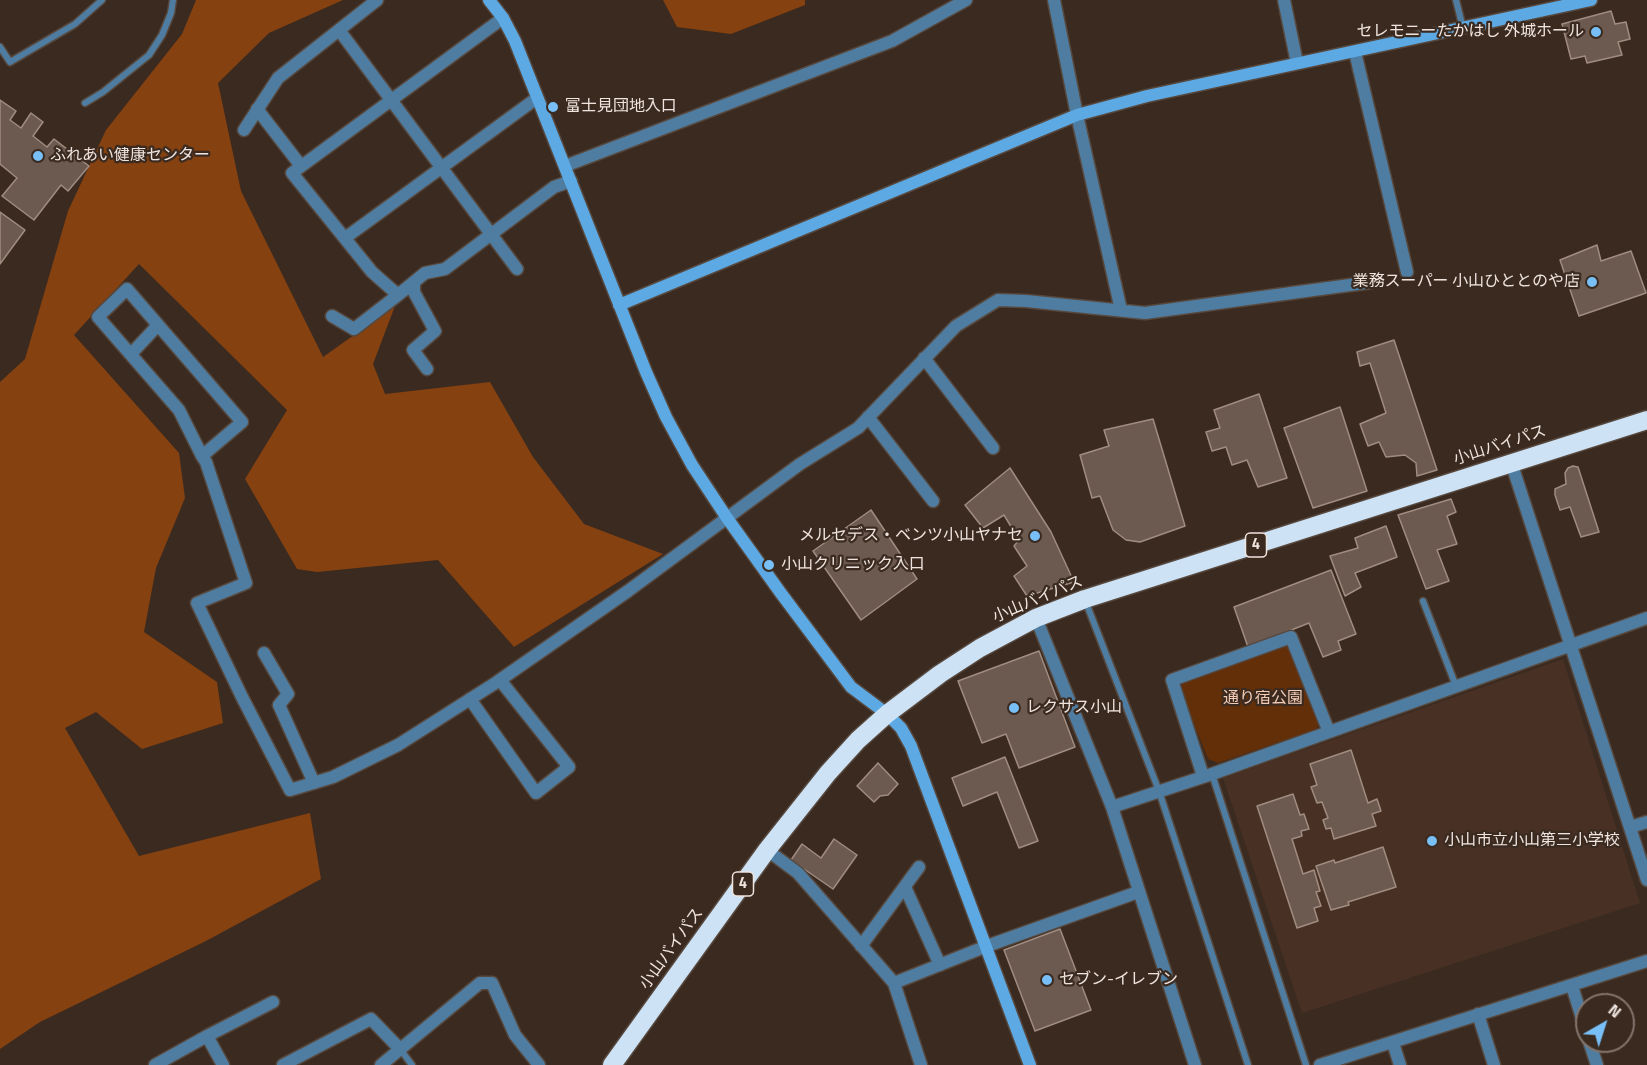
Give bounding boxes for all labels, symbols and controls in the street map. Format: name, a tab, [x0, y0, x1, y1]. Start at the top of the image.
place label: セレモニーたかはし 外城ホール	[1356, 22, 1584, 42]
marker: セレモニーたかはし 外城ホール	[1589, 25, 1603, 39]
place label: 富士見団地入口	[565, 97, 677, 117]
marker: 富士見団地入口	[546, 100, 560, 114]
place label: ふれあい健康センター	[50, 146, 210, 166]
marker: ふれあい健康センター	[31, 149, 45, 163]
place label: 業務スーパー 小山ひととのや店	[1352, 272, 1580, 292]
marker: 業務スーパー 小山ひととのや店	[1585, 275, 1599, 289]
street label: 小山バイパス	[1451, 422, 1549, 470]
place label: メルセデス・ベンツ小山ヤナセ	[799, 526, 1023, 546]
marker: メルセデス・ベンツ小山ヤナセ	[1028, 529, 1042, 543]
road number: 4	[1246, 533, 1266, 557]
place label: 小山クリニック入口	[781, 555, 925, 575]
marker: 小山クリニック入口	[762, 558, 776, 572]
street label: 小山バイパス	[990, 572, 1086, 628]
park label: 通り宿公園	[1223, 689, 1303, 709]
place label: レクサス小山	[1026, 698, 1122, 718]
marker: レクサス小山	[1007, 701, 1021, 715]
place label: 小山市立小山第三小学校	[1444, 831, 1620, 851]
marker: 小山市立小山第三小学校	[1425, 834, 1439, 848]
road number: 4	[732, 872, 754, 896]
street label: 小山バイパス	[636, 905, 708, 993]
place label: セブン-イレブン	[1059, 970, 1178, 990]
marker: セブン-イレブン	[1040, 973, 1054, 987]
north arrow	[1575, 993, 1635, 1053]
text: N	[1603, 998, 1627, 1023]

